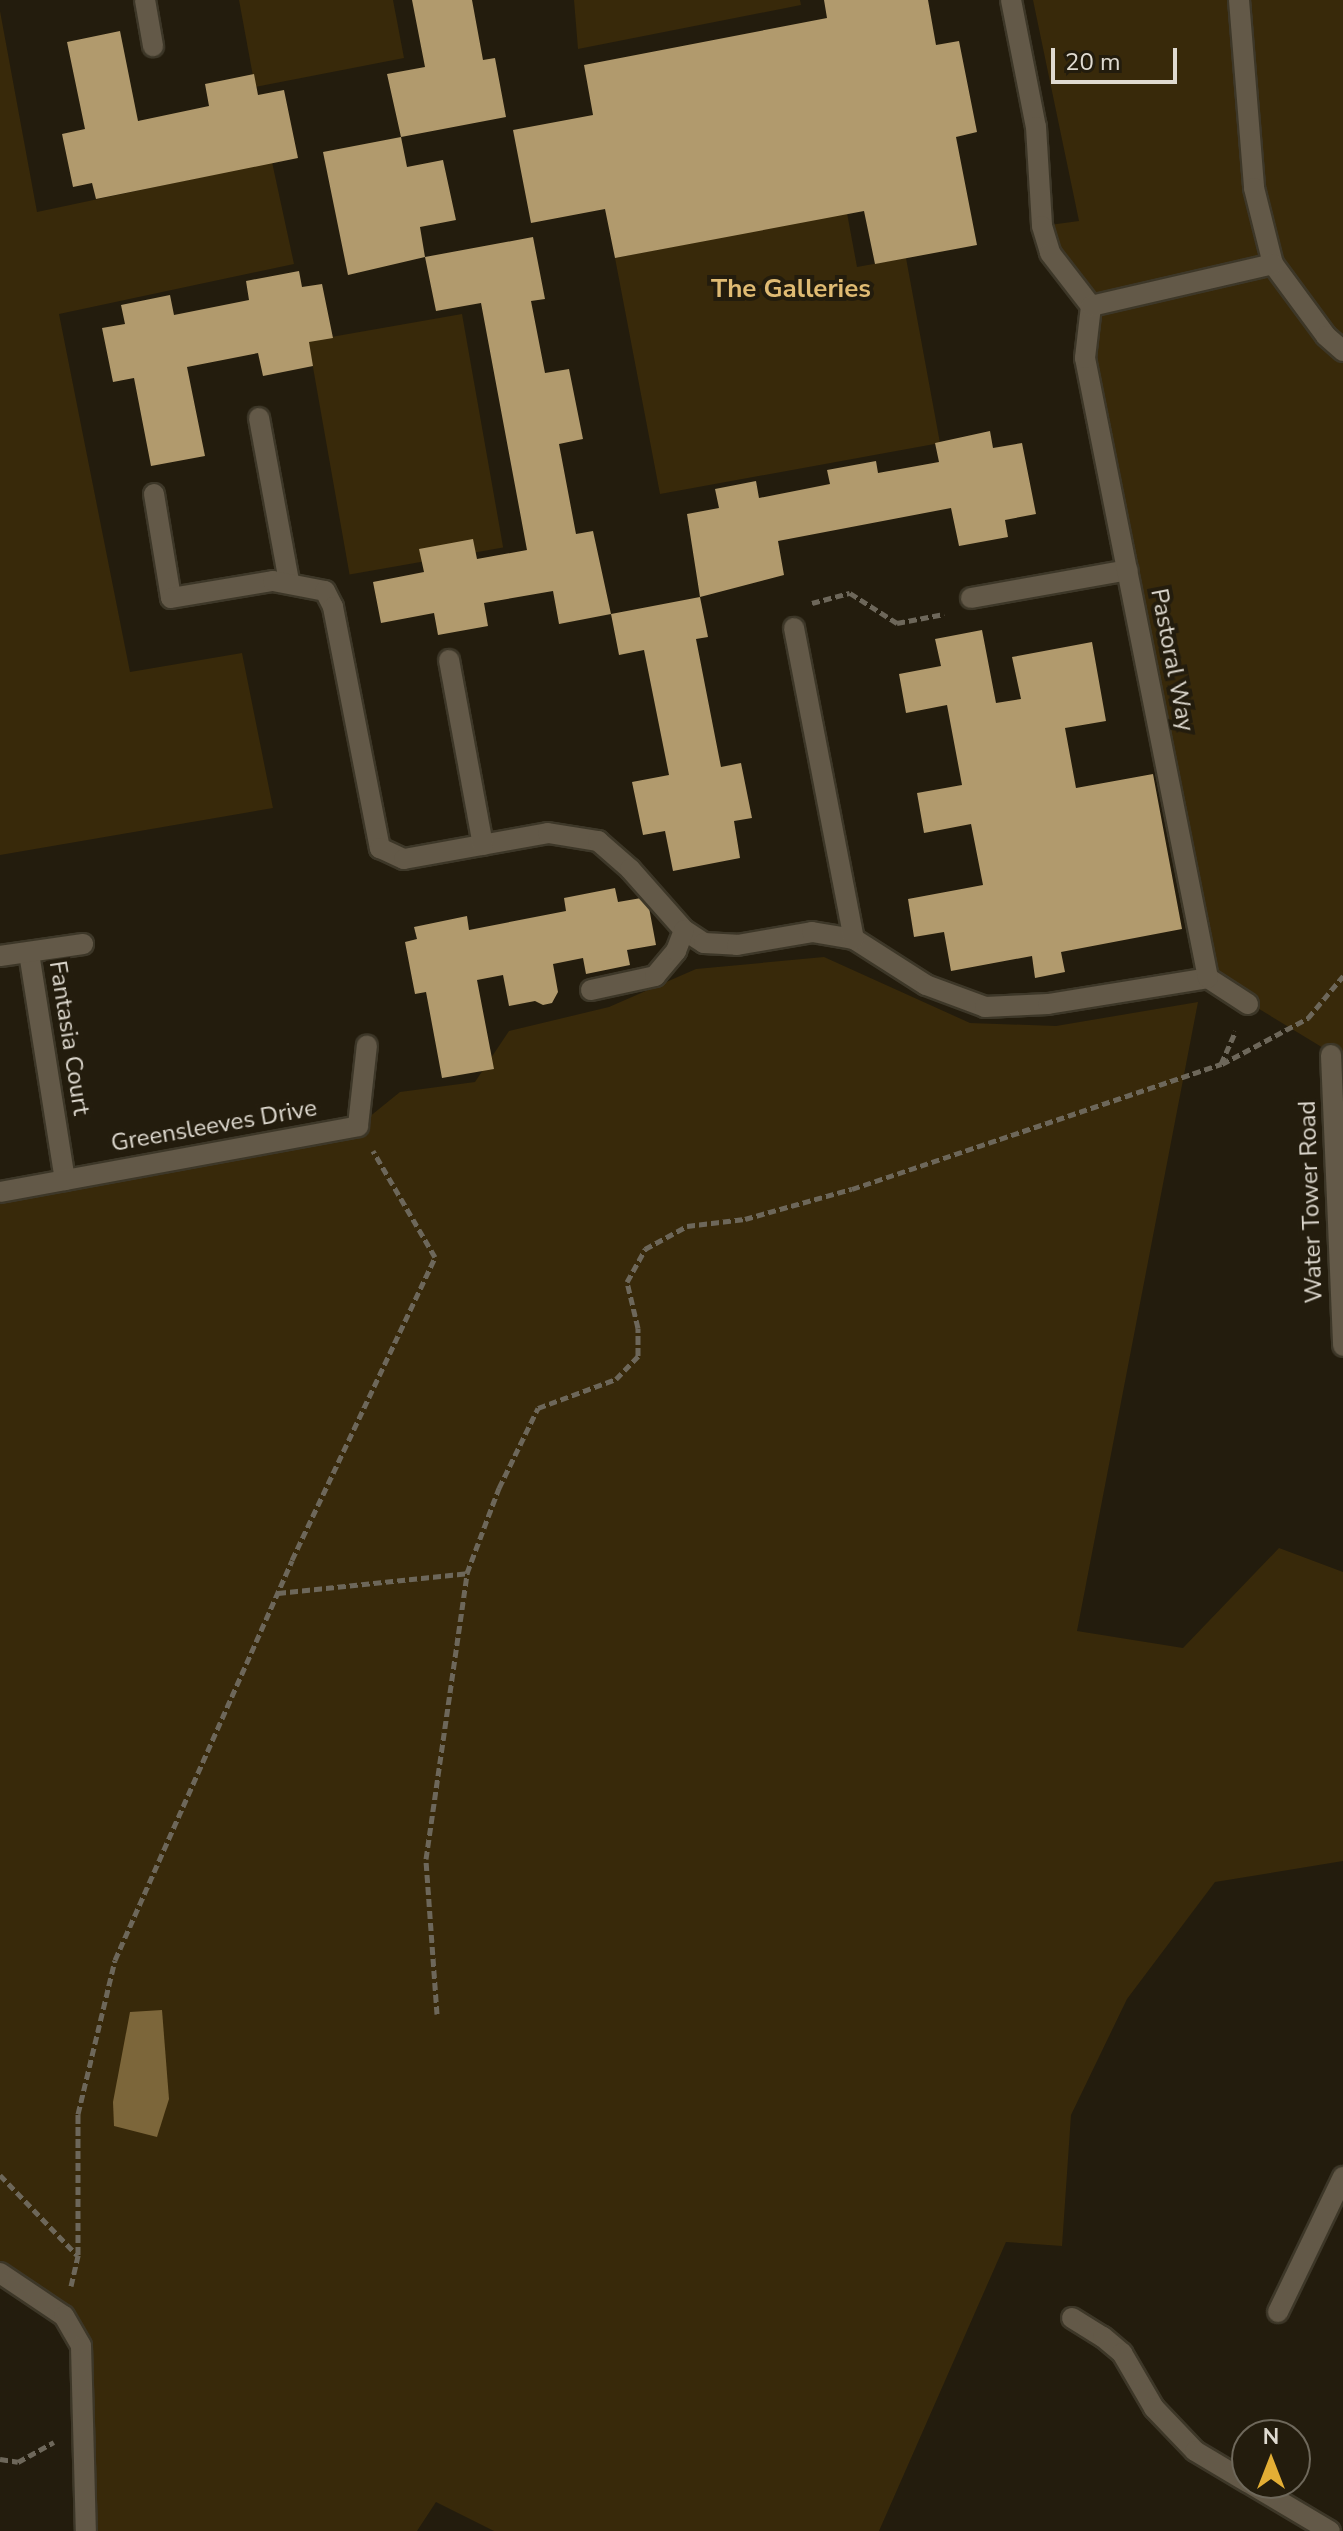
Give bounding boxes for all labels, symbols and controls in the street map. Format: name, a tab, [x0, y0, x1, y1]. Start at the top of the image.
scale bar	[1055, 32, 1181, 82]
text: 20 m	[1065, 46, 1121, 78]
district label: The Galleries	[711, 273, 871, 305]
street label: Pastoral Way	[1144, 586, 1200, 734]
street label: Fantasia Court	[43, 959, 95, 1117]
street label: Greensleeves Drive	[109, 1094, 319, 1158]
street label: Water Tower Road	[1293, 1100, 1329, 1304]
north arrow	[1231, 2419, 1311, 2499]
text: N	[1263, 2422, 1279, 2452]

